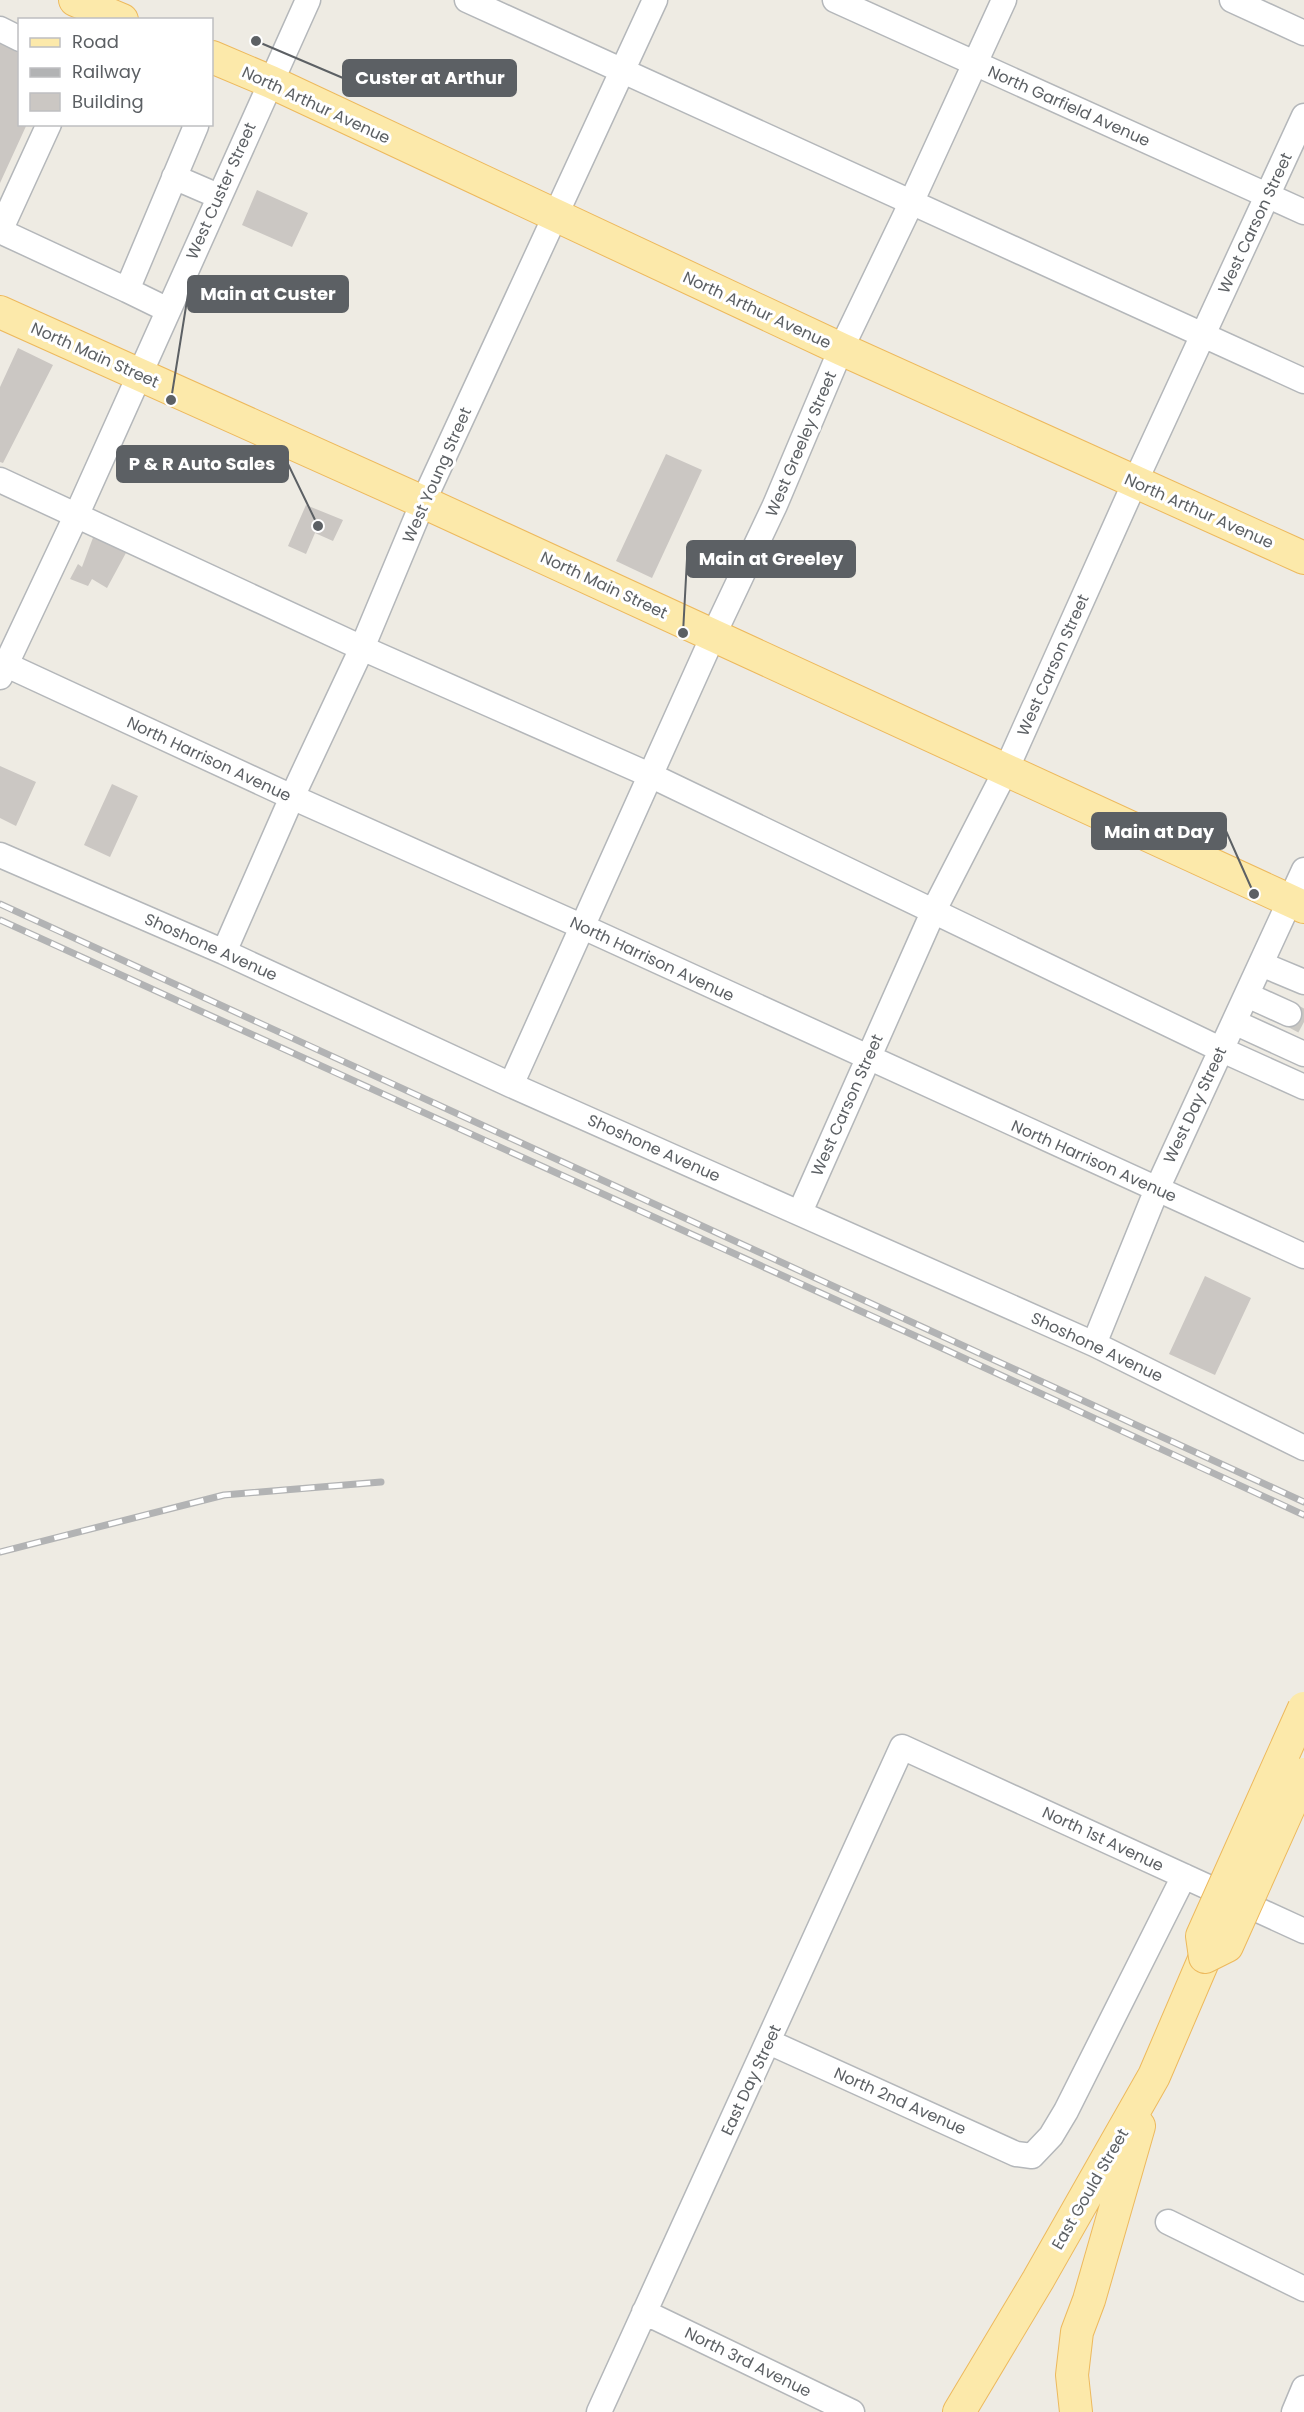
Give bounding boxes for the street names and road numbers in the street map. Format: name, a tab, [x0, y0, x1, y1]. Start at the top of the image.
street label: North Garfield Avenue	[984, 60, 1154, 152]
street label: North Arthur Avenue	[238, 61, 394, 150]
street label: West Custer Street	[180, 119, 262, 263]
street label: West Carson Street	[1212, 149, 1298, 297]
street label: North Arthur Avenue	[679, 266, 835, 355]
street label: North Main Street	[27, 316, 163, 394]
street label: West Greeley Street	[760, 367, 842, 520]
street label: West Young Street	[397, 403, 477, 546]
street label: North Arthur Avenue	[1121, 468, 1277, 554]
street label: North Main Street	[537, 545, 671, 625]
street label: West Carson Street	[1011, 590, 1095, 740]
street label: North Harrison Avenue	[123, 711, 295, 807]
street label: Shoshone Avenue	[141, 907, 281, 987]
street label: North Harrison Avenue	[566, 911, 738, 1007]
street label: West Carson Street	[805, 1030, 889, 1180]
street label: West Day Street	[1158, 1043, 1232, 1167]
street label: Shoshone Avenue	[584, 1108, 724, 1188]
street label: North Harrison Avenue	[1008, 1114, 1180, 1208]
street label: Shoshone Avenue	[1027, 1306, 1167, 1388]
street label: North 1st Avenue	[1039, 1801, 1167, 1877]
street label: East Day Street	[715, 2021, 787, 2139]
street label: North 2nd Avenue	[830, 2062, 970, 2140]
street label: East Gould Street	[1046, 2124, 1134, 2254]
street label: North 3rd Avenue	[681, 2321, 815, 2403]

